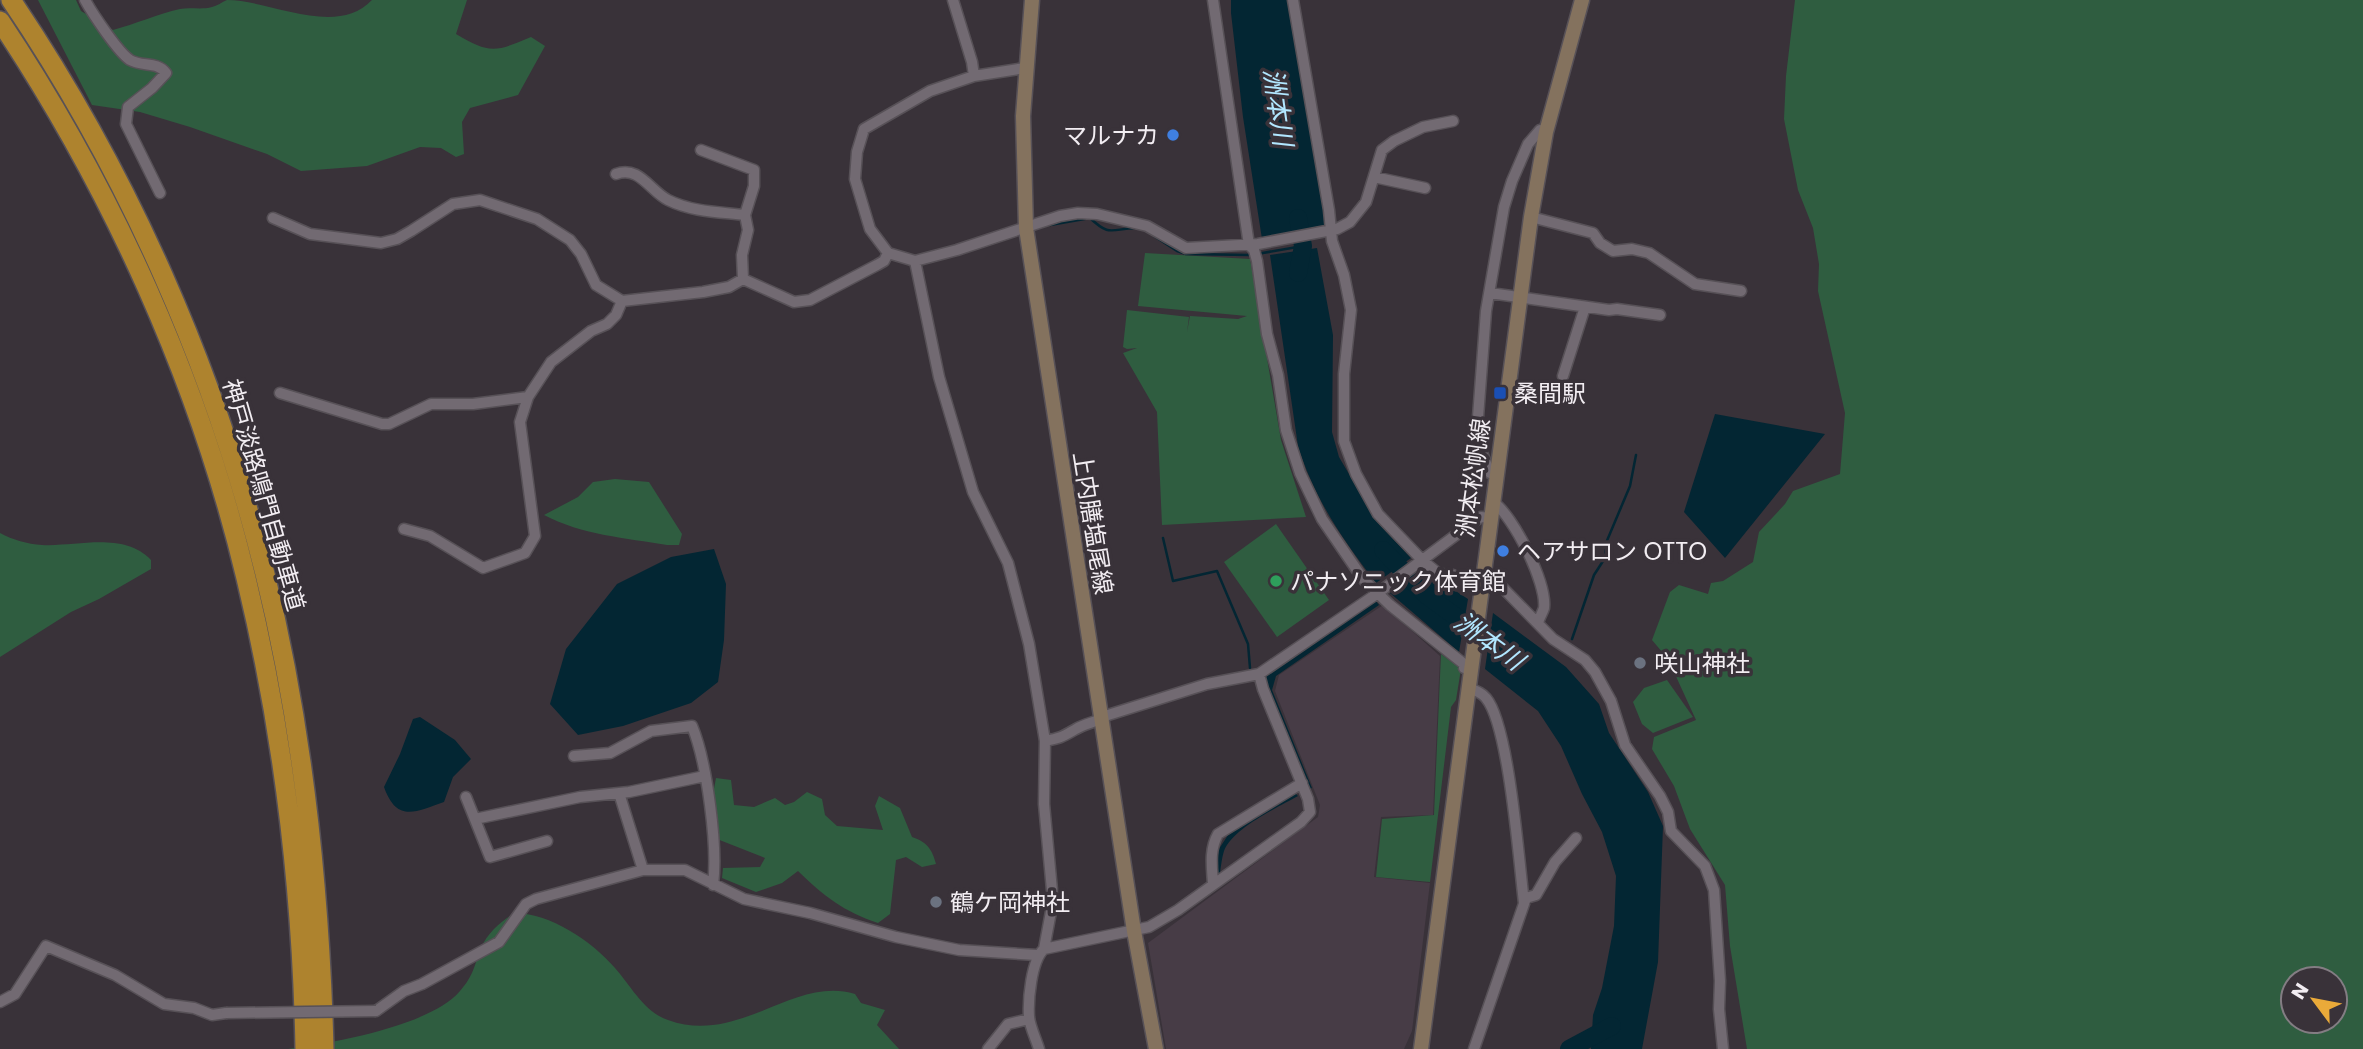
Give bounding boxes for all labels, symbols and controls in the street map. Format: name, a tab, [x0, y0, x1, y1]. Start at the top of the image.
water label: 洲本川	[1255, 66, 1302, 151]
place label: マルナカ	[1063, 119, 1159, 152]
marker: マルナカ	[1165, 127, 1181, 143]
street label: 神戸淡路鳴門自動車道	[215, 375, 313, 615]
place label: 桑間駅	[1514, 377, 1586, 410]
marker: 桑間駅	[1492, 385, 1508, 401]
street label: 洲本松帆線	[1448, 416, 1498, 540]
street label: 上内膳塩尾線	[1065, 449, 1121, 597]
place label: ヘアサロン OTTO	[1517, 535, 1707, 568]
marker: ヘアサロン OTTO	[1495, 543, 1511, 559]
place label: パナソニック体育館	[1290, 565, 1506, 598]
marker: パナソニック体育館	[1268, 573, 1284, 589]
water label: 洲本川	[1447, 604, 1534, 680]
place label: 咲山神社	[1654, 647, 1750, 680]
marker: 咲山神社	[1632, 655, 1648, 671]
place label: 鶴ケ岡神社	[950, 886, 1070, 919]
marker: 鶴ケ岡神社	[928, 894, 944, 910]
north arrow	[2279, 965, 2349, 1035]
text: N	[2285, 978, 2315, 1004]

